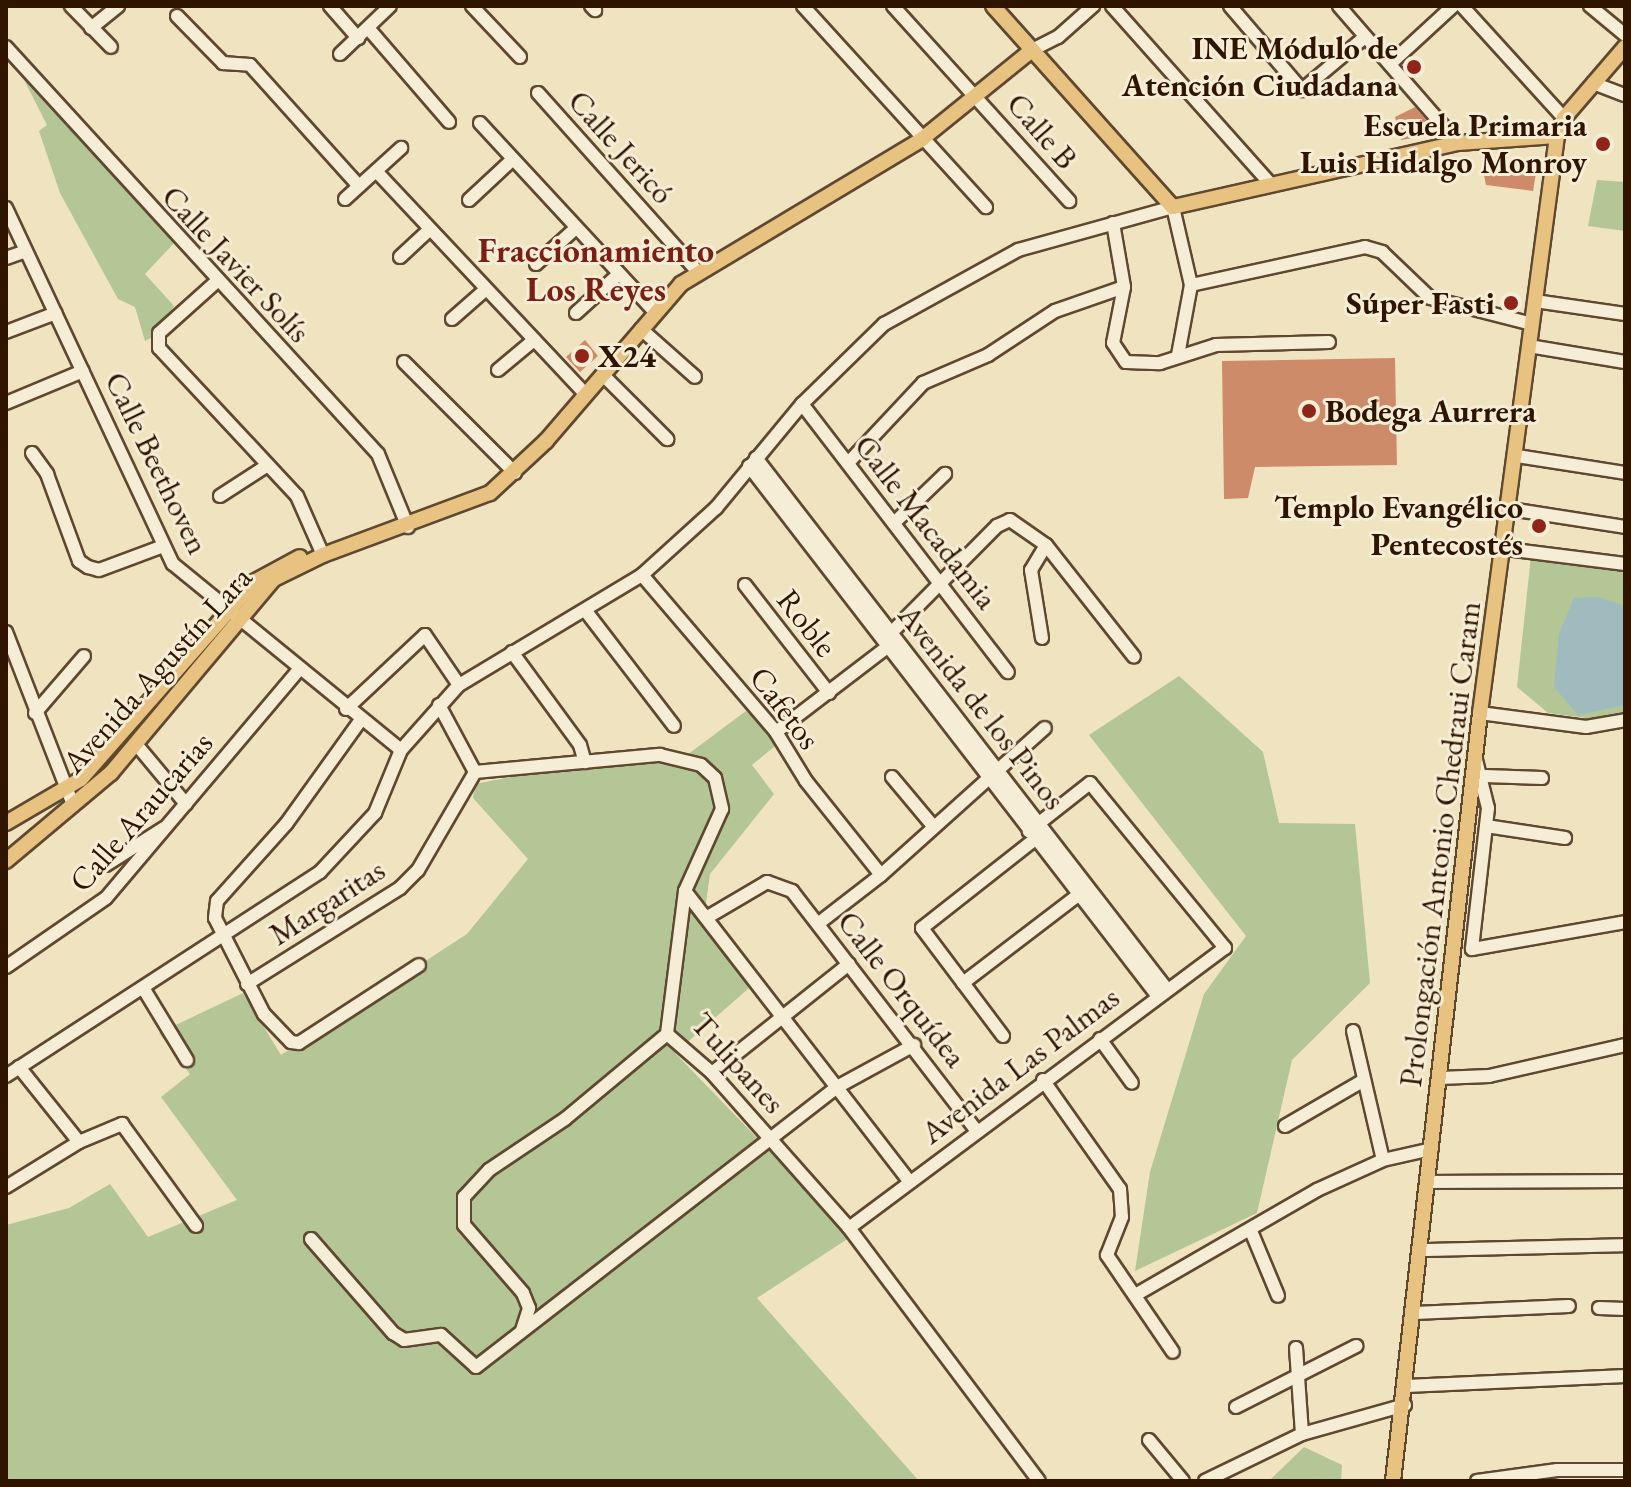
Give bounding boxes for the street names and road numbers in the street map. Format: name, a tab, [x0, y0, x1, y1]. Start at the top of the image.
street label: Calle Jericó	[560, 82, 682, 212]
street label: Calle B	[998, 85, 1086, 177]
street label: Calle Javier Solís	[154, 178, 318, 350]
street label: Calle Beethoven	[96, 366, 218, 560]
street label: Calle Macadamia	[846, 427, 1006, 617]
street label: Avenida Agustín Lara	[54, 559, 260, 781]
street label: Roble	[769, 582, 845, 664]
street label: Avenida de los Pinos	[890, 597, 1074, 817]
street label: Prolongación Antonio Chedraui Caram	[1391, 599, 1489, 1089]
street label: Cafetos	[742, 659, 828, 757]
street label: Calle Araucarias	[61, 724, 221, 900]
street label: Margaritas	[262, 850, 392, 954]
street label: Calle Orquídea	[829, 903, 975, 1075]
street label: Avenida Las Palmas	[913, 978, 1127, 1152]
street label: Tulipanes	[683, 1005, 793, 1121]

